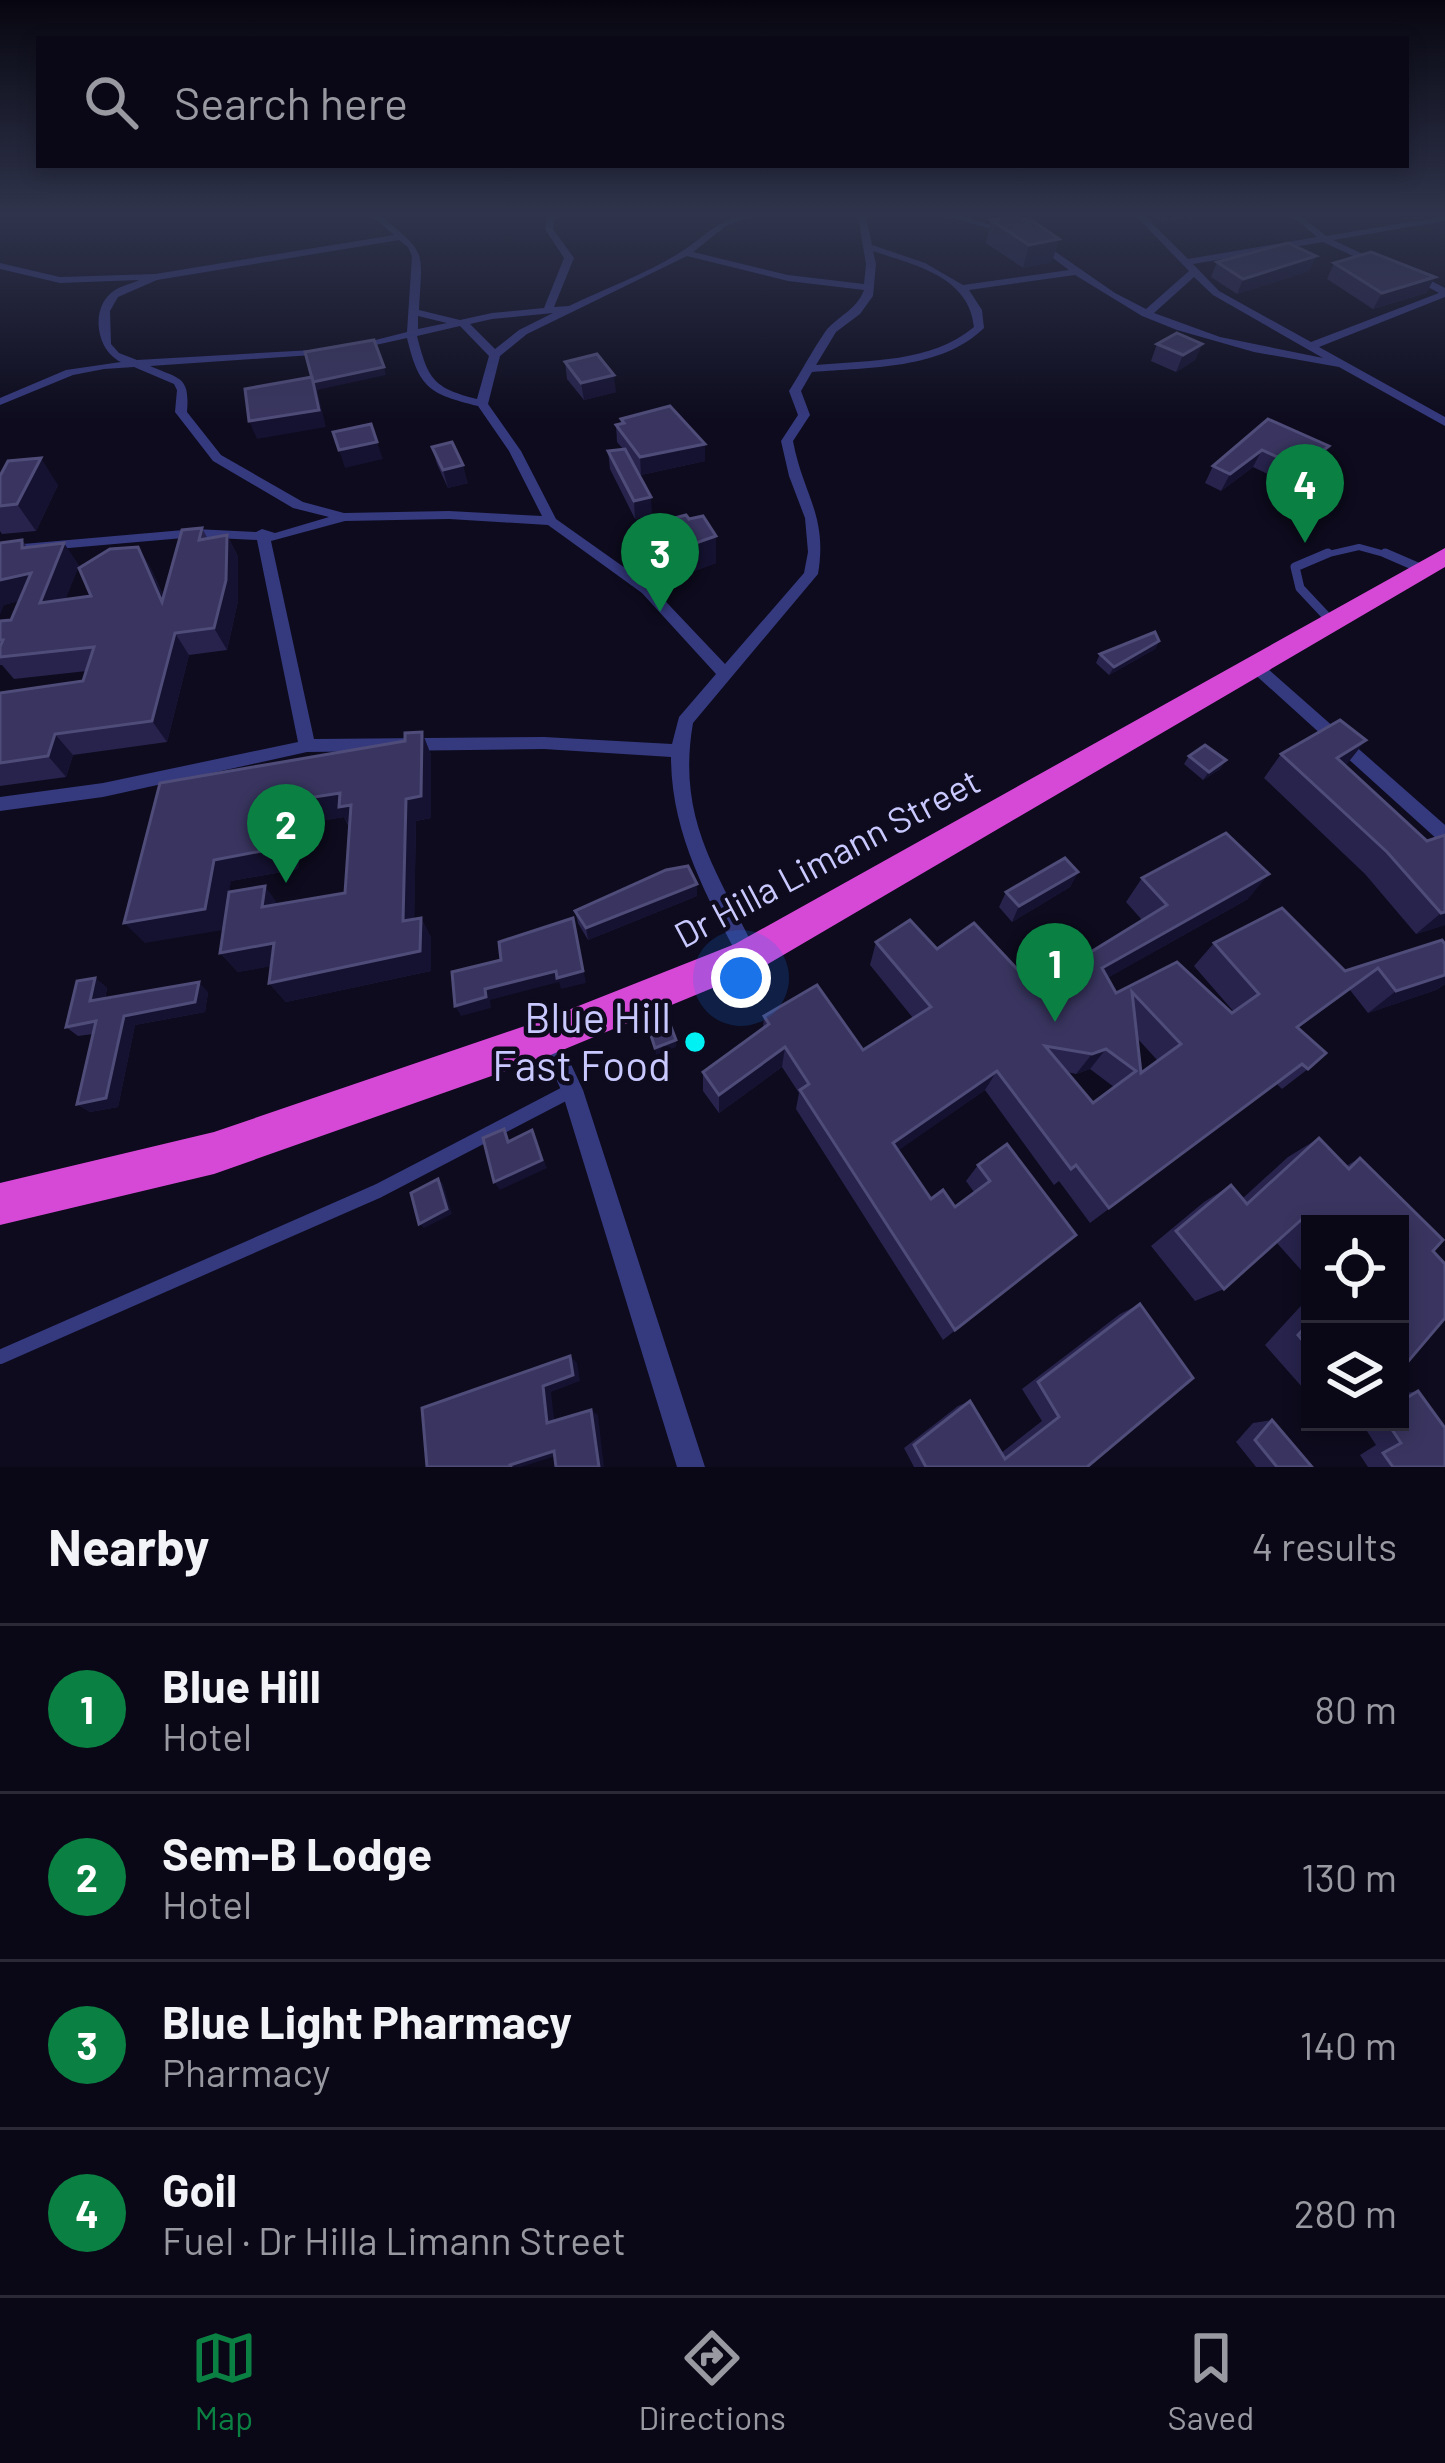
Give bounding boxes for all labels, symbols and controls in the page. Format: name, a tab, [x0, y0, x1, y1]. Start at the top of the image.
search box	[36, 36, 1409, 168]
icon: search	[78, 69, 144, 135]
text: Search here	[174, 75, 408, 129]
pin: 4	[1266, 444, 1344, 543]
pin: 3	[621, 513, 699, 612]
street label: Dr Hilla Limann Street	[666, 758, 986, 955]
pin: 2	[247, 784, 325, 883]
pin: 1	[1016, 923, 1094, 1022]
your location	[711, 948, 771, 1008]
place label: Blue Hill Fast Food	[492, 991, 671, 1089]
marker: Blue Hill Fast Food	[682, 1029, 708, 1055]
map controls	[1301, 1215, 1409, 1431]
button: locate	[1301, 1215, 1409, 1323]
button: layers	[1301, 1323, 1409, 1431]
text: Nearby	[48, 1515, 209, 1576]
text: 4 results	[1252, 1522, 1397, 1569]
text: Blue Hill	[162, 1658, 321, 1712]
text: 1	[80, 1685, 94, 1732]
text: 80 m	[1315, 1685, 1397, 1732]
text: Hotel	[162, 1712, 252, 1759]
text: Sem-B Lodge	[162, 1826, 432, 1880]
text: 2	[76, 1853, 98, 1900]
text: 130 m	[1301, 1853, 1397, 1900]
text: Hotel	[162, 1880, 252, 1927]
text: Blue Light Pharmacy	[162, 1994, 572, 2048]
text: 3	[76, 2021, 98, 2068]
text: 140 m	[1300, 2021, 1397, 2068]
text: Pharmacy	[162, 2048, 330, 2095]
text: Goil	[162, 2162, 237, 2216]
text: 4	[75, 2189, 99, 2236]
text: 280 m	[1294, 2189, 1397, 2236]
text: Fuel · Dr Hilla Limann Street	[162, 2216, 626, 2263]
tab: Map	[191, 2325, 257, 2437]
tab: Directions	[638, 2325, 786, 2437]
tab: Saved	[1168, 2325, 1254, 2437]

